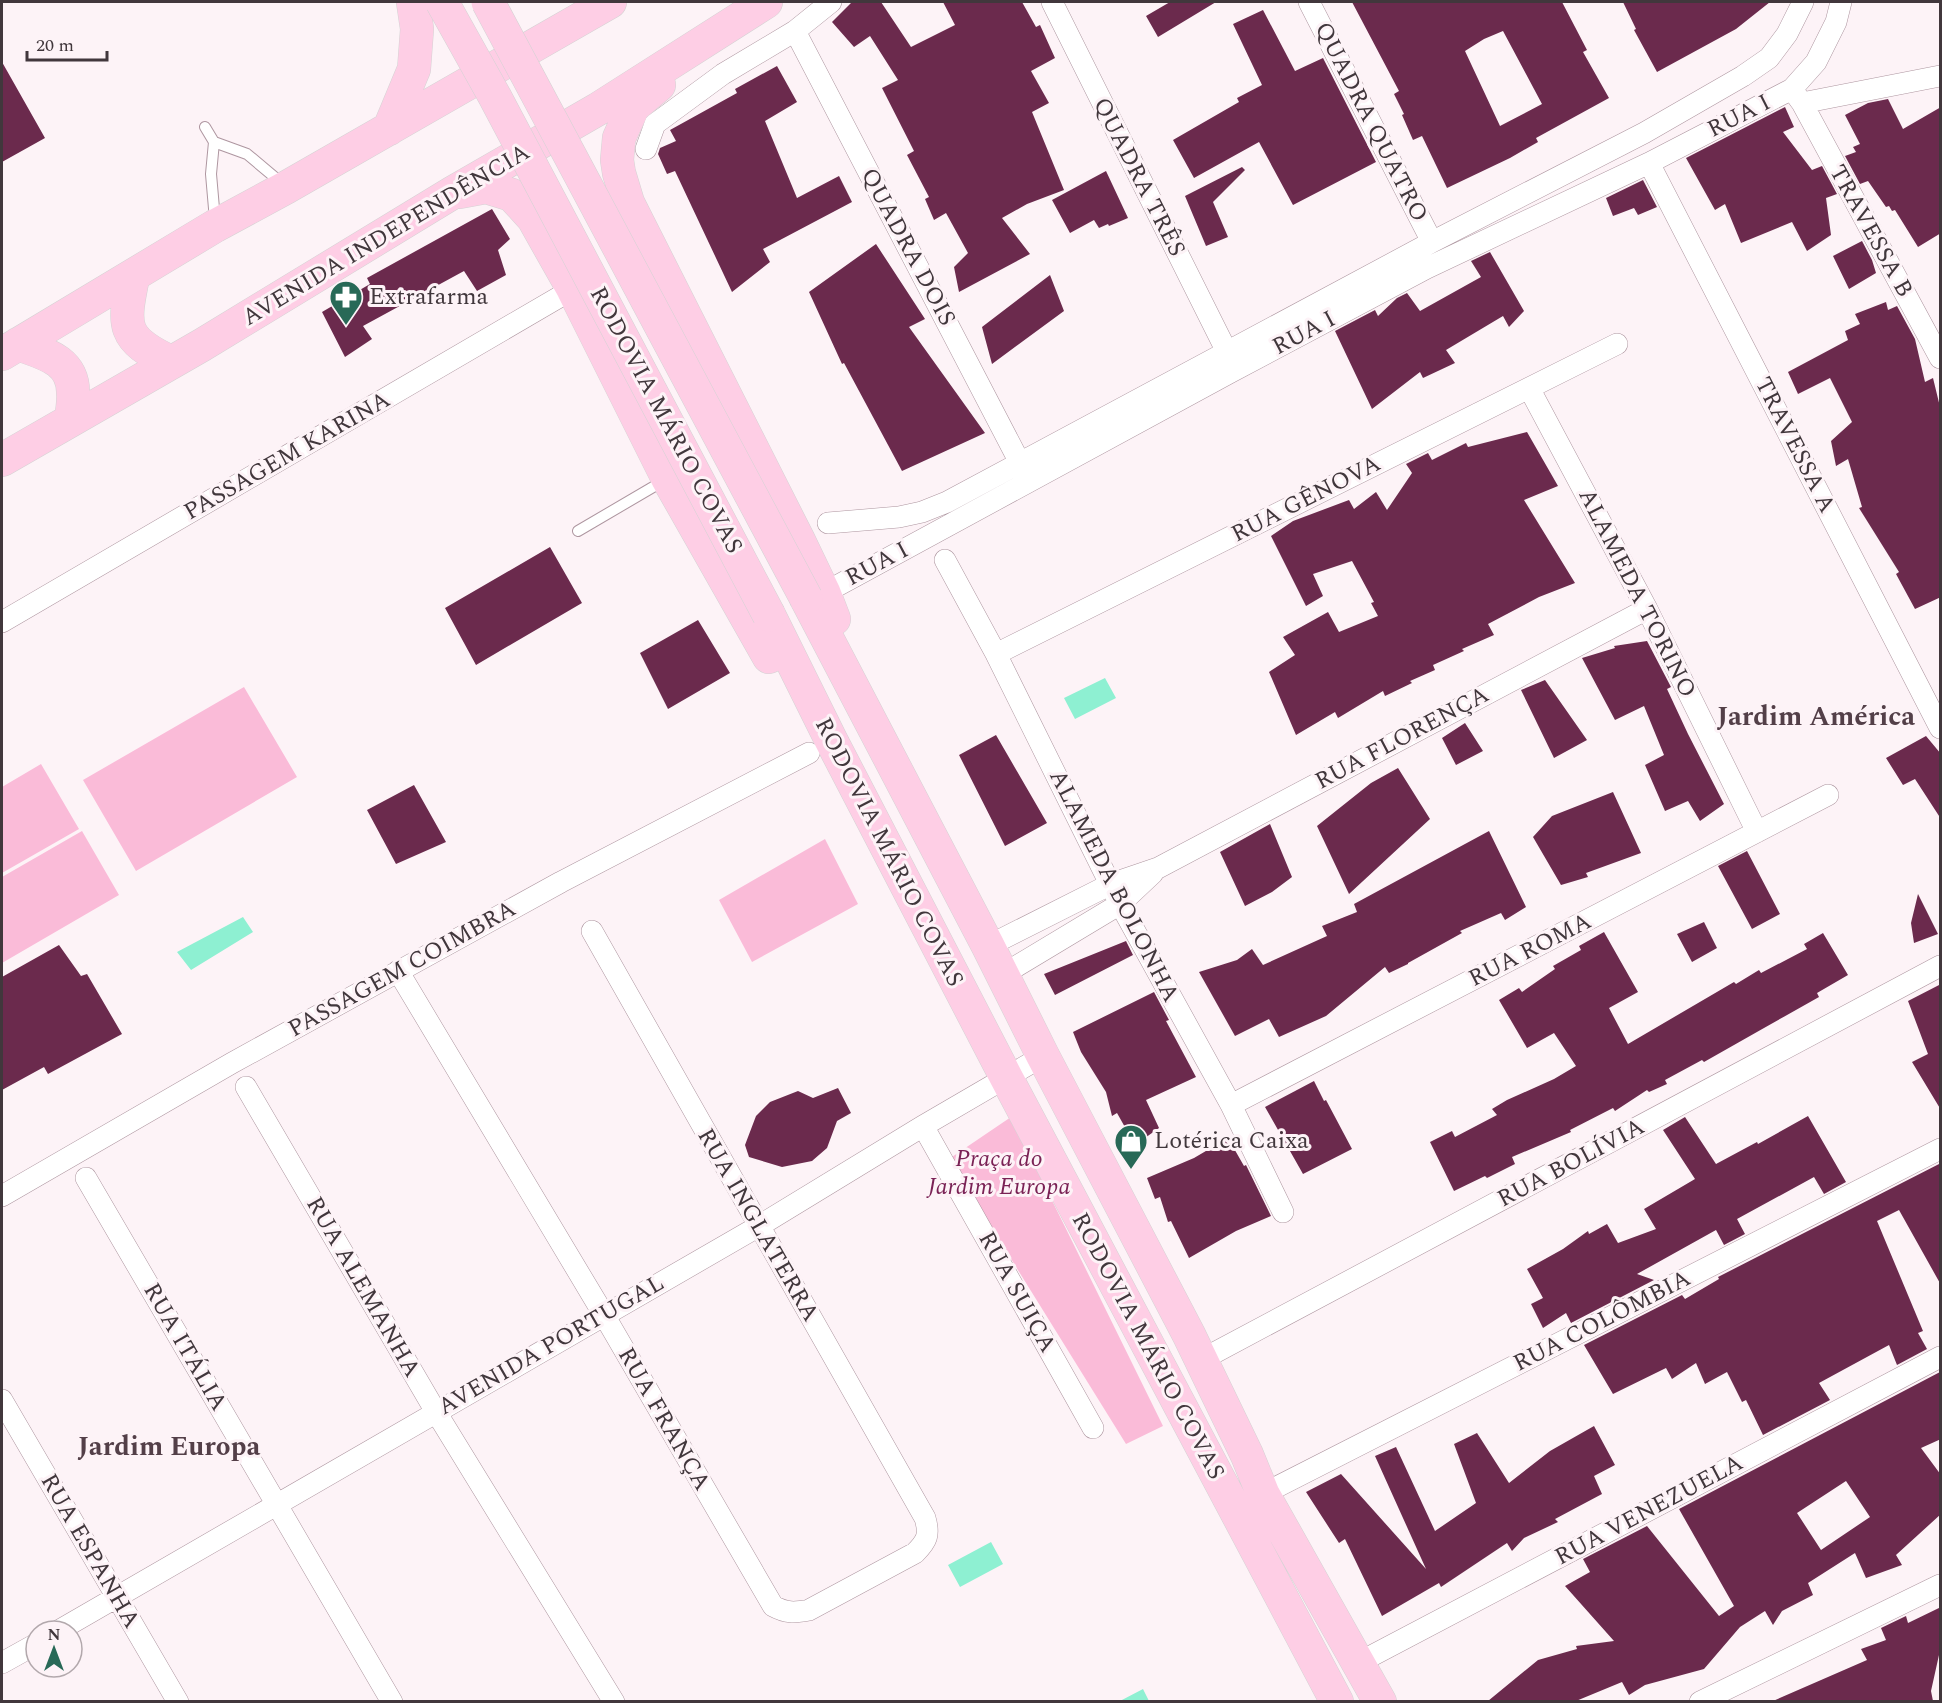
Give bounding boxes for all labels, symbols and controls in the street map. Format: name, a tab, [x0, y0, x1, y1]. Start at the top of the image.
street label: QUADRA QUATRO	[1305, 16, 1437, 228]
scale bar	[27, 24, 106, 62]
text: 20 m	[36, 32, 74, 59]
street label: RUA I	[1701, 85, 1777, 147]
street label: QUADRA TRÊS	[1083, 91, 1195, 263]
street label: AVENIDA INDEPENDÊNCIA	[235, 135, 537, 335]
street label: TRAVESSA B	[1820, 158, 1922, 304]
street label: QUADRA DOIS	[851, 162, 965, 332]
pharmacy icon: Extrafarma	[328, 279, 364, 326]
place label: Extrafarma	[369, 279, 489, 315]
street label: RODOVIA MÁRIO COVAS	[580, 280, 752, 560]
street label: RUA I	[1266, 301, 1342, 365]
street label: TRAVESSA A	[1745, 371, 1845, 519]
street label: PASSAGEM KARINA	[177, 382, 397, 530]
street label: RUA GÊNOVA	[1225, 446, 1387, 552]
street label: ALAMEDA TORINO	[1569, 482, 1705, 704]
street label: RUA I	[839, 532, 915, 596]
street label: RUA FLORENÇA	[1308, 677, 1496, 799]
district label: Jardim América	[1717, 696, 1915, 738]
street label: RODOVIA MÁRIO COVAS	[805, 711, 973, 993]
street label: ALAMEDA BOLONHA	[1040, 763, 1188, 1009]
street label: PASSAGEM COIMBRA	[281, 891, 523, 1047]
street label: RUA ROMA	[1462, 904, 1598, 996]
street label: RUA BOLÍVIA	[1491, 1109, 1651, 1217]
street label: RUA INGLATERRA	[688, 1121, 828, 1329]
shop icon: Lotérica Caixa	[1113, 1123, 1149, 1170]
place label: Lotérica Caixa	[1154, 1123, 1309, 1159]
park label: Praça do Jardim Europa	[926, 1141, 1070, 1205]
street label: RUA ALEMANHA	[296, 1190, 430, 1384]
street label: RODOVIA MÁRIO COVAS	[1062, 1206, 1234, 1486]
street label: RUA SUIÇA	[969, 1225, 1065, 1359]
street label: RUA COLÔMBIA	[1507, 1261, 1697, 1381]
street label: AVENIDA PORTUGAL	[431, 1265, 671, 1425]
street label: RUA ITÁLIA	[134, 1276, 236, 1418]
street label: RUA FRANÇA	[608, 1340, 720, 1498]
district label: Jardim Europa	[78, 1426, 260, 1468]
street label: RUA VENEZUELA	[1548, 1445, 1750, 1575]
street label: RUA ESPANHA	[34, 1468, 146, 1634]
north arrow	[24, 1619, 84, 1679]

